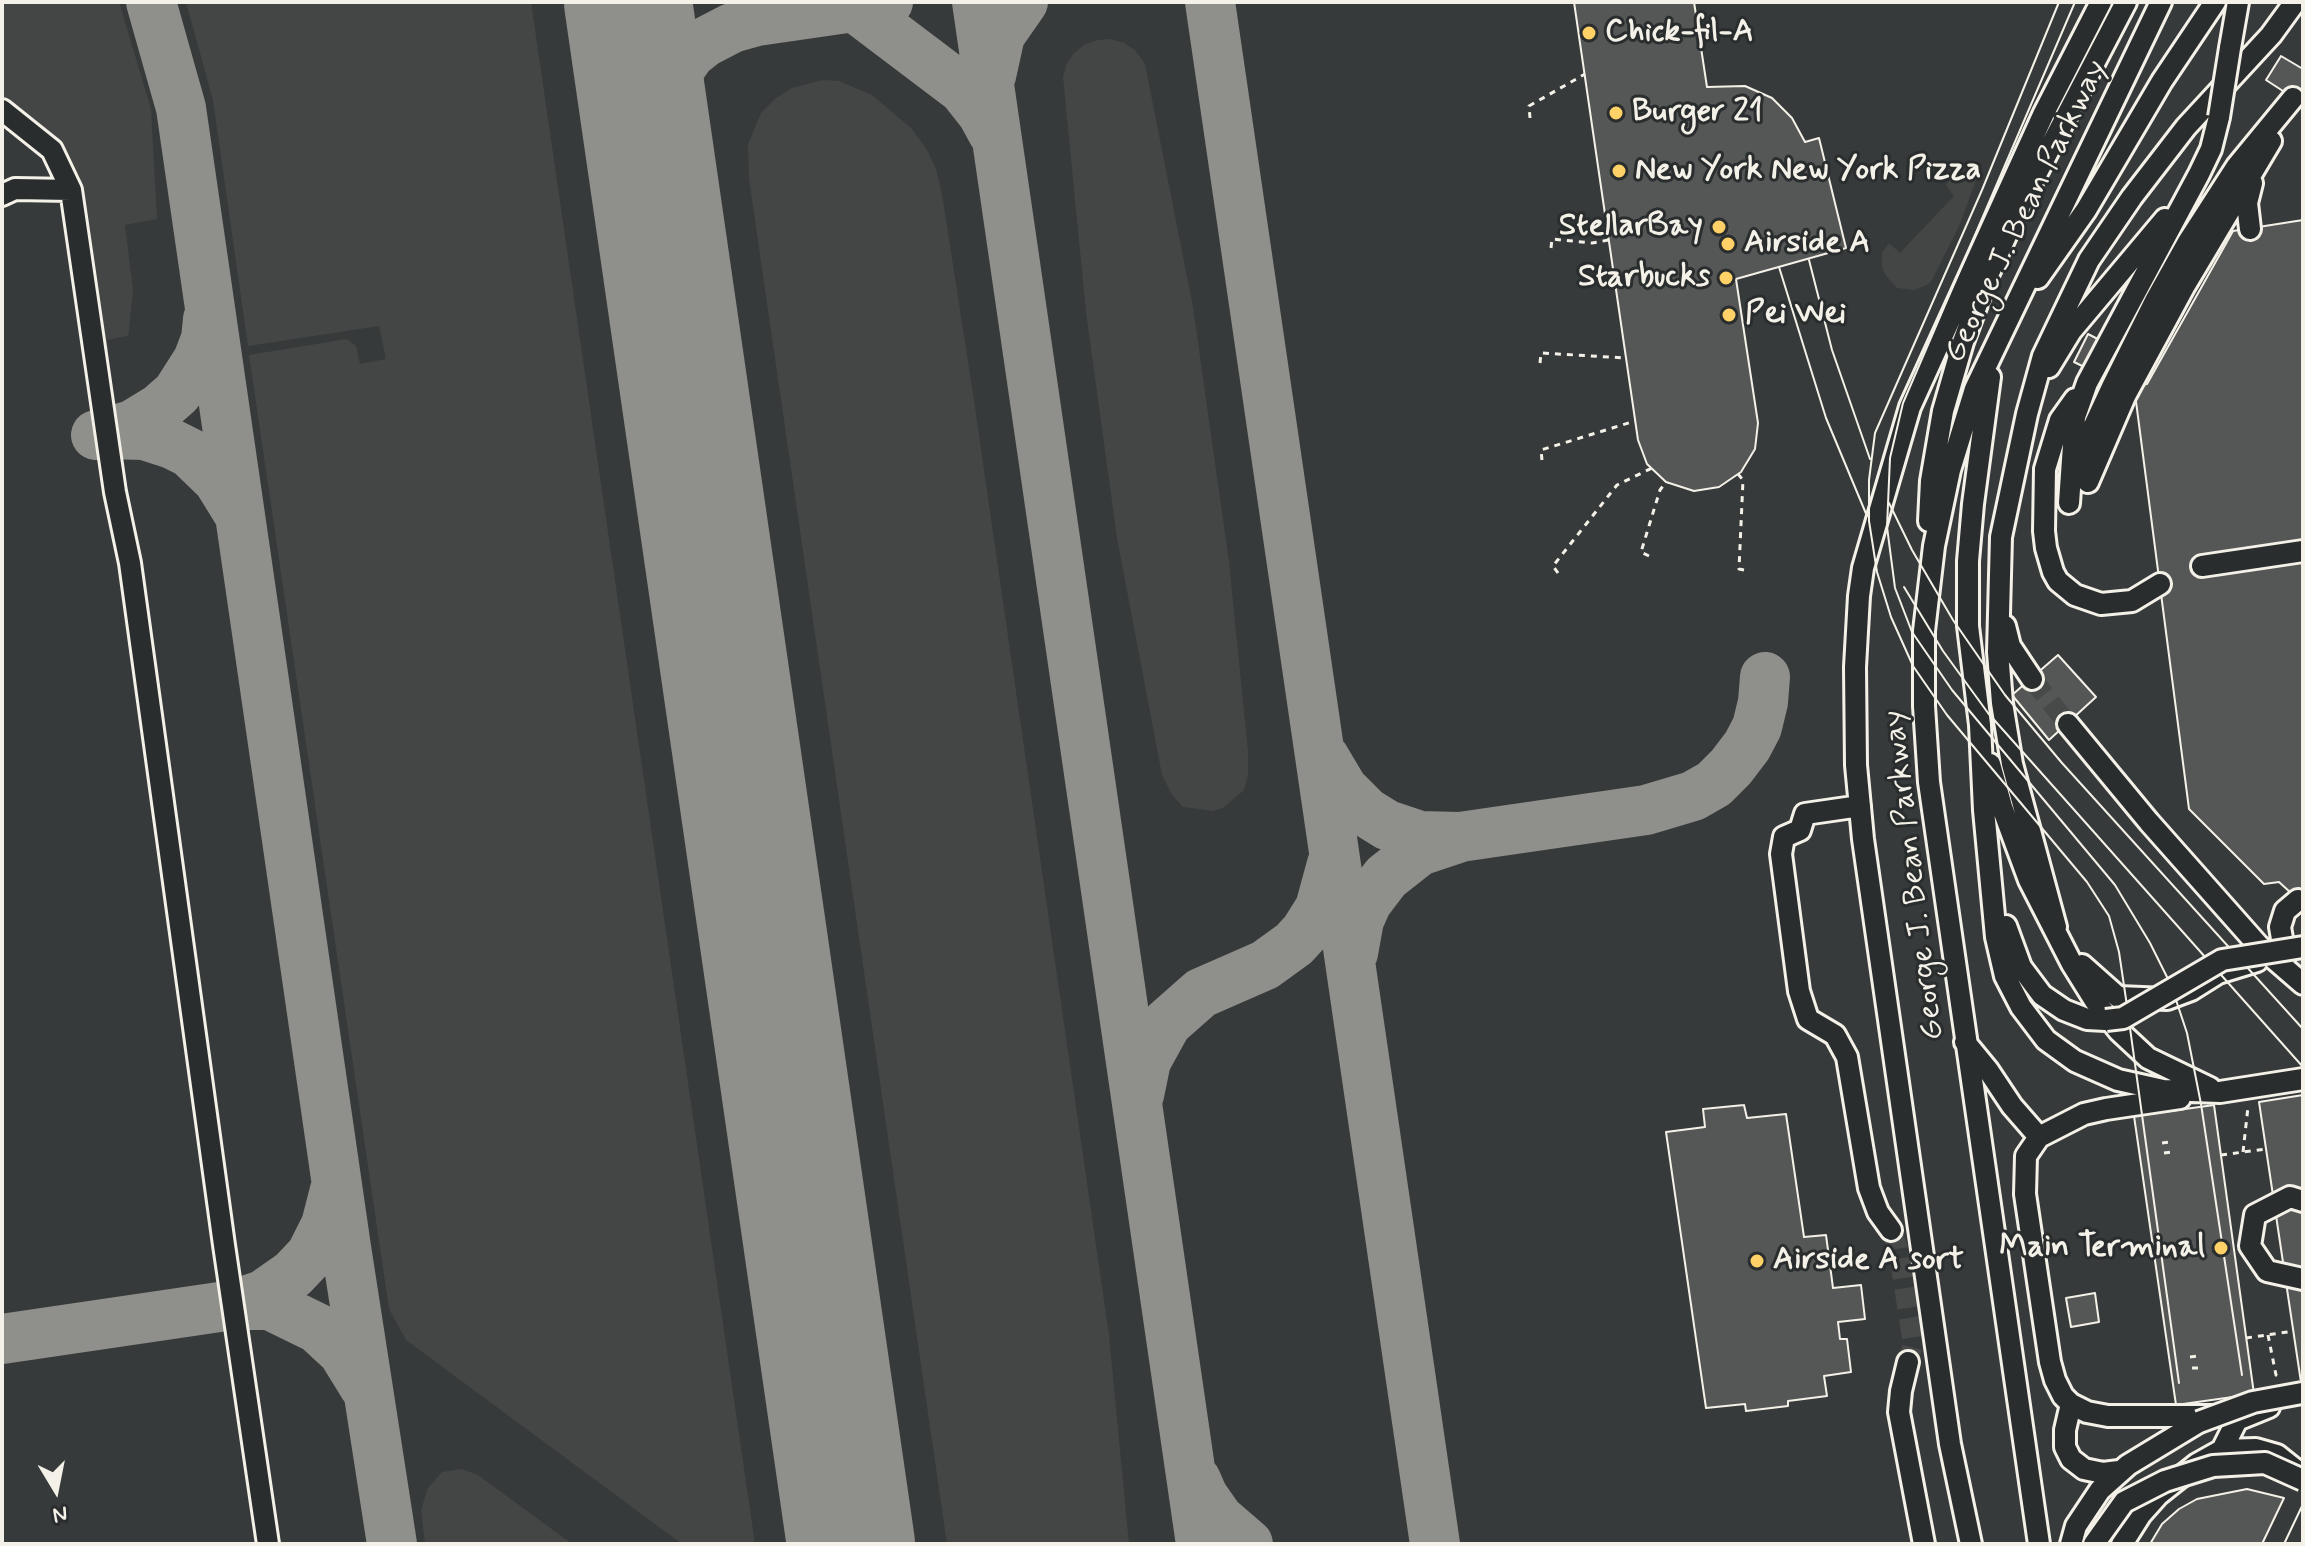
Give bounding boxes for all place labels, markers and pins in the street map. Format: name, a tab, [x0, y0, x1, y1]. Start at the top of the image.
place label: Chick-fil-A	[1605, 14, 1754, 52]
marker: Chick-fil-A	[1580, 24, 1598, 42]
place label: Burger 21	[1632, 94, 1763, 132]
marker: Burger 21	[1607, 104, 1625, 122]
place label: New York New York Pizza	[1635, 152, 1981, 190]
marker: New York New York Pizza	[1610, 162, 1628, 180]
place label: StellarBay	[1559, 208, 1703, 246]
marker: StellarBay	[1710, 218, 1728, 236]
place label: Airside A	[1744, 225, 1870, 263]
marker: Airside A	[1719, 235, 1737, 253]
place label: Starbucks	[1578, 259, 1710, 297]
marker: Starbucks	[1717, 269, 1735, 287]
place label: Pei Wei	[1745, 296, 1846, 334]
marker: Pei Wei	[1720, 306, 1738, 324]
place label: Main Terminal	[1999, 1229, 2205, 1267]
marker: Main Terminal	[2212, 1239, 2230, 1257]
place label: Airside A sort	[1773, 1242, 1964, 1280]
marker: Airside A sort	[1748, 1252, 1766, 1270]

